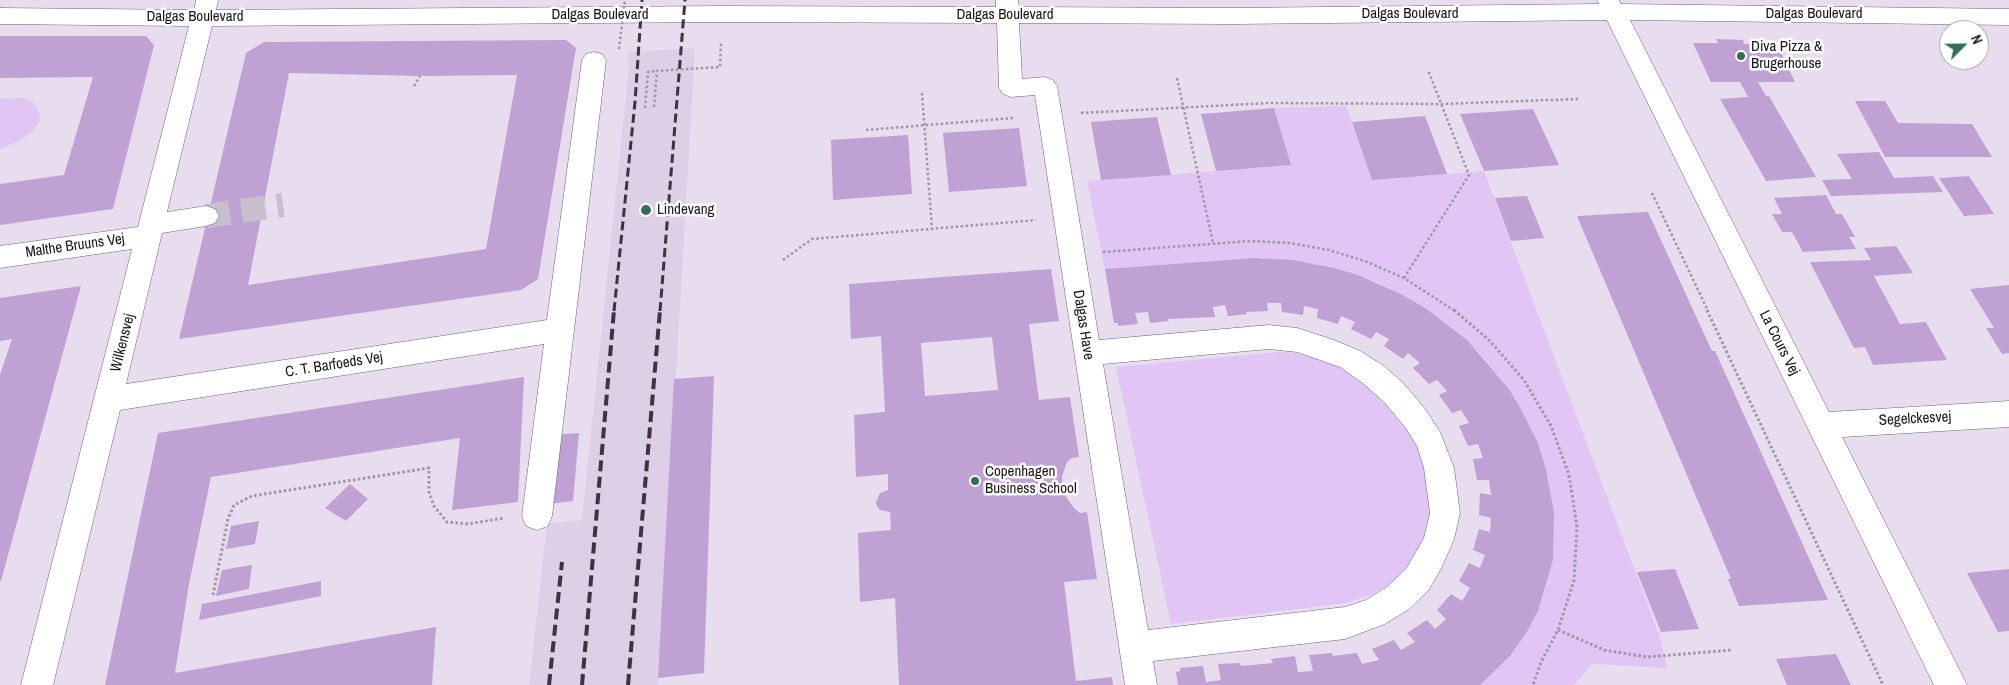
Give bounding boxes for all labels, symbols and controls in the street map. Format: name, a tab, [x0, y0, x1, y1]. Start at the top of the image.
street label: Dalgas Boulevard	[1361, 5, 1459, 23]
street label: Dalgas Boulevard	[1765, 5, 1863, 23]
street label: Dalgas Boulevard	[551, 6, 649, 24]
street label: Dalgas Boulevard	[956, 6, 1054, 24]
street label: Dalgas Boulevard	[146, 8, 244, 26]
north arrow	[1939, 20, 1989, 70]
text: N	[1967, 32, 1987, 47]
place label: Diva Pizza & Brugerhouse	[1751, 38, 1822, 73]
marker: Diva Pizza & Brugerhouse	[1735, 50, 1747, 62]
place label: Lindevang	[657, 201, 714, 219]
marker: Lindevang	[639, 203, 653, 217]
street label: Malthe Bruuns Vej	[24, 230, 126, 262]
street label: Dalgas Have	[1069, 289, 1097, 361]
street label: La Cours Vej	[1755, 308, 1803, 378]
street label: Wilkensvej	[107, 312, 139, 374]
street label: C. T. Barfoeds Vej	[284, 348, 384, 382]
street label: Segelckesvej	[1878, 408, 1952, 430]
place label: Copenhagen Business School	[985, 463, 1077, 498]
marker: Copenhagen Business School	[969, 475, 981, 487]

